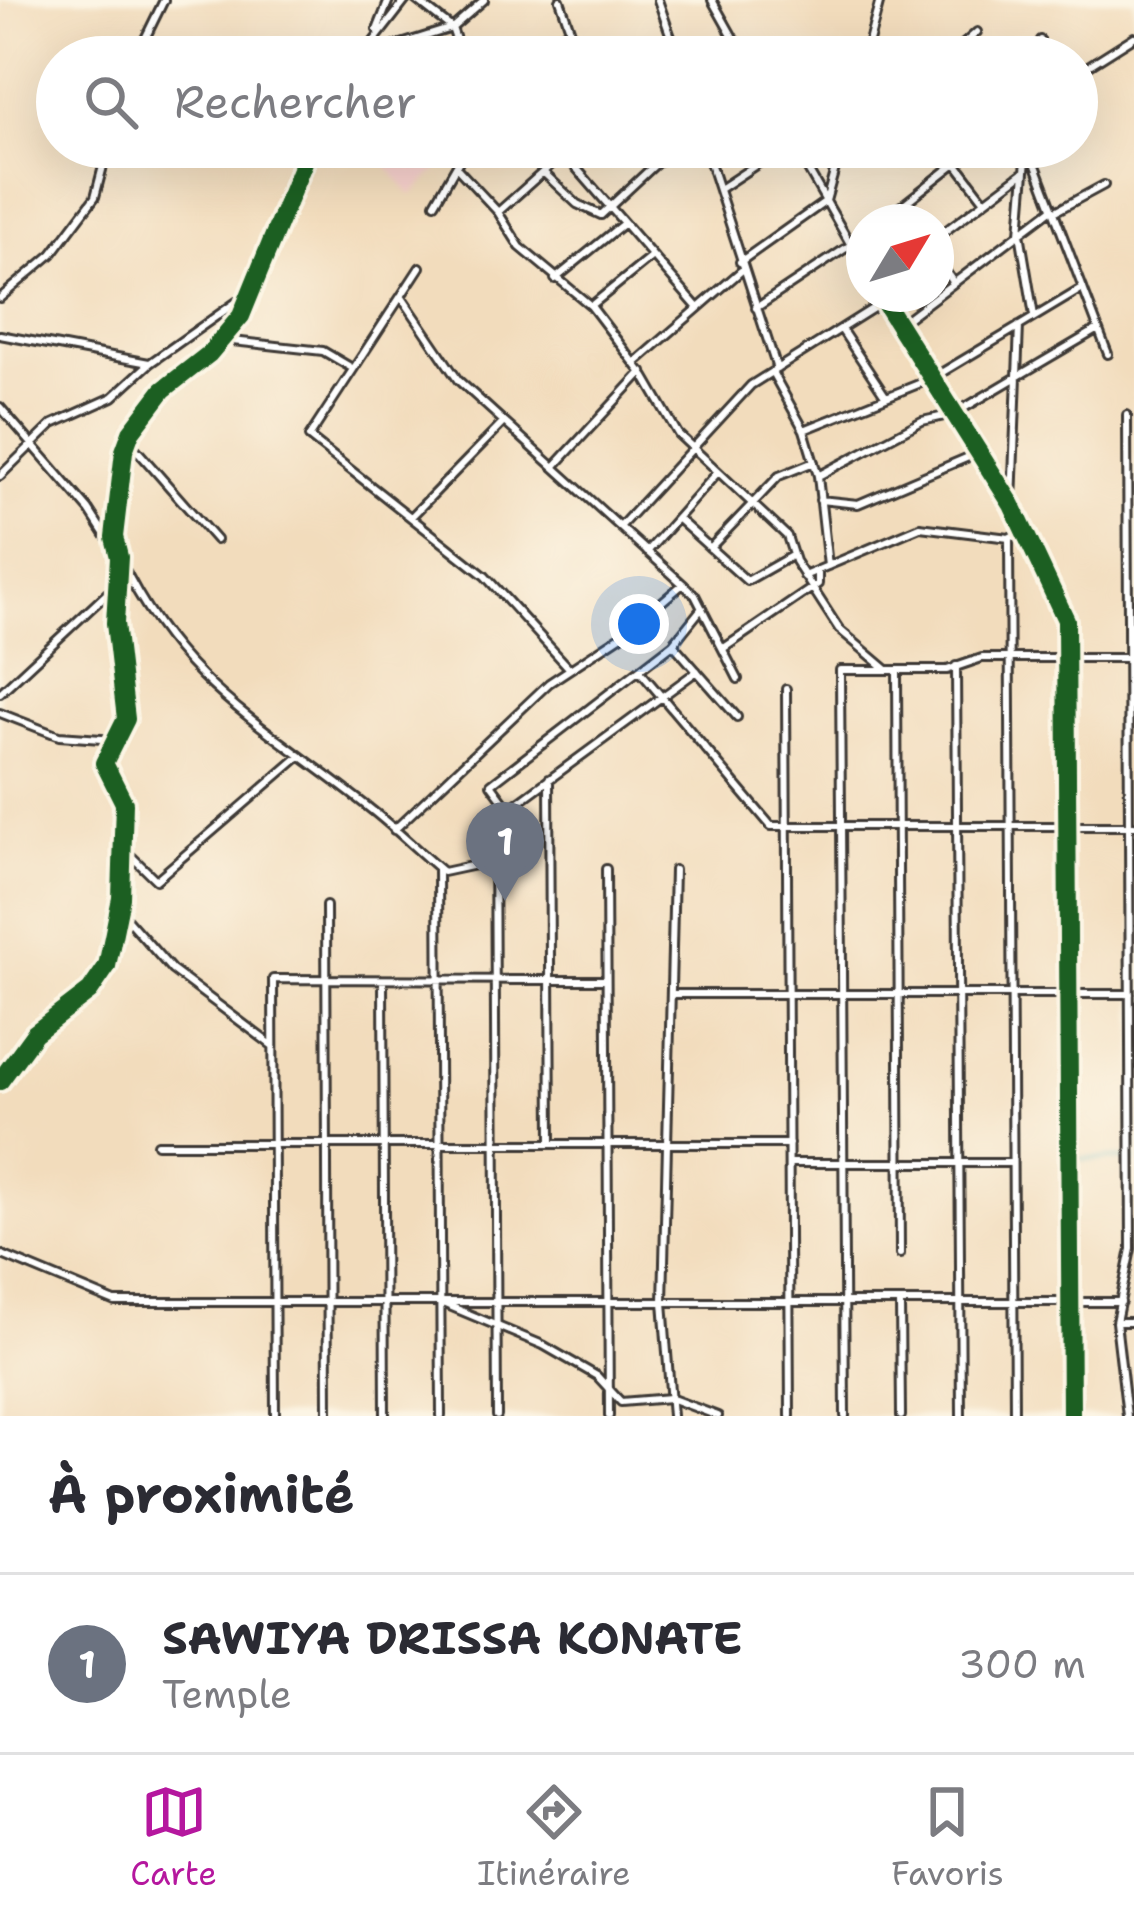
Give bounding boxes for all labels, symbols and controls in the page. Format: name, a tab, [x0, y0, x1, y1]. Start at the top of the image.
search box	[36, 36, 1098, 168]
icon: search	[78, 69, 144, 135]
text: Rechercher	[174, 72, 417, 132]
north arrow	[846, 204, 954, 312]
your location	[609, 594, 669, 654]
pin: 1	[466, 802, 544, 901]
text: À proximité	[48, 1460, 355, 1528]
text: SAWIYA DRISSA KONATE	[162, 1608, 742, 1668]
text: 1	[78, 1638, 96, 1690]
text: 300 m	[958, 1638, 1086, 1690]
text: Temple	[162, 1668, 292, 1720]
tab: Carte	[130, 1779, 217, 1896]
tab: Itinéraire	[477, 1779, 631, 1896]
tab: Favoris	[891, 1779, 1004, 1896]

